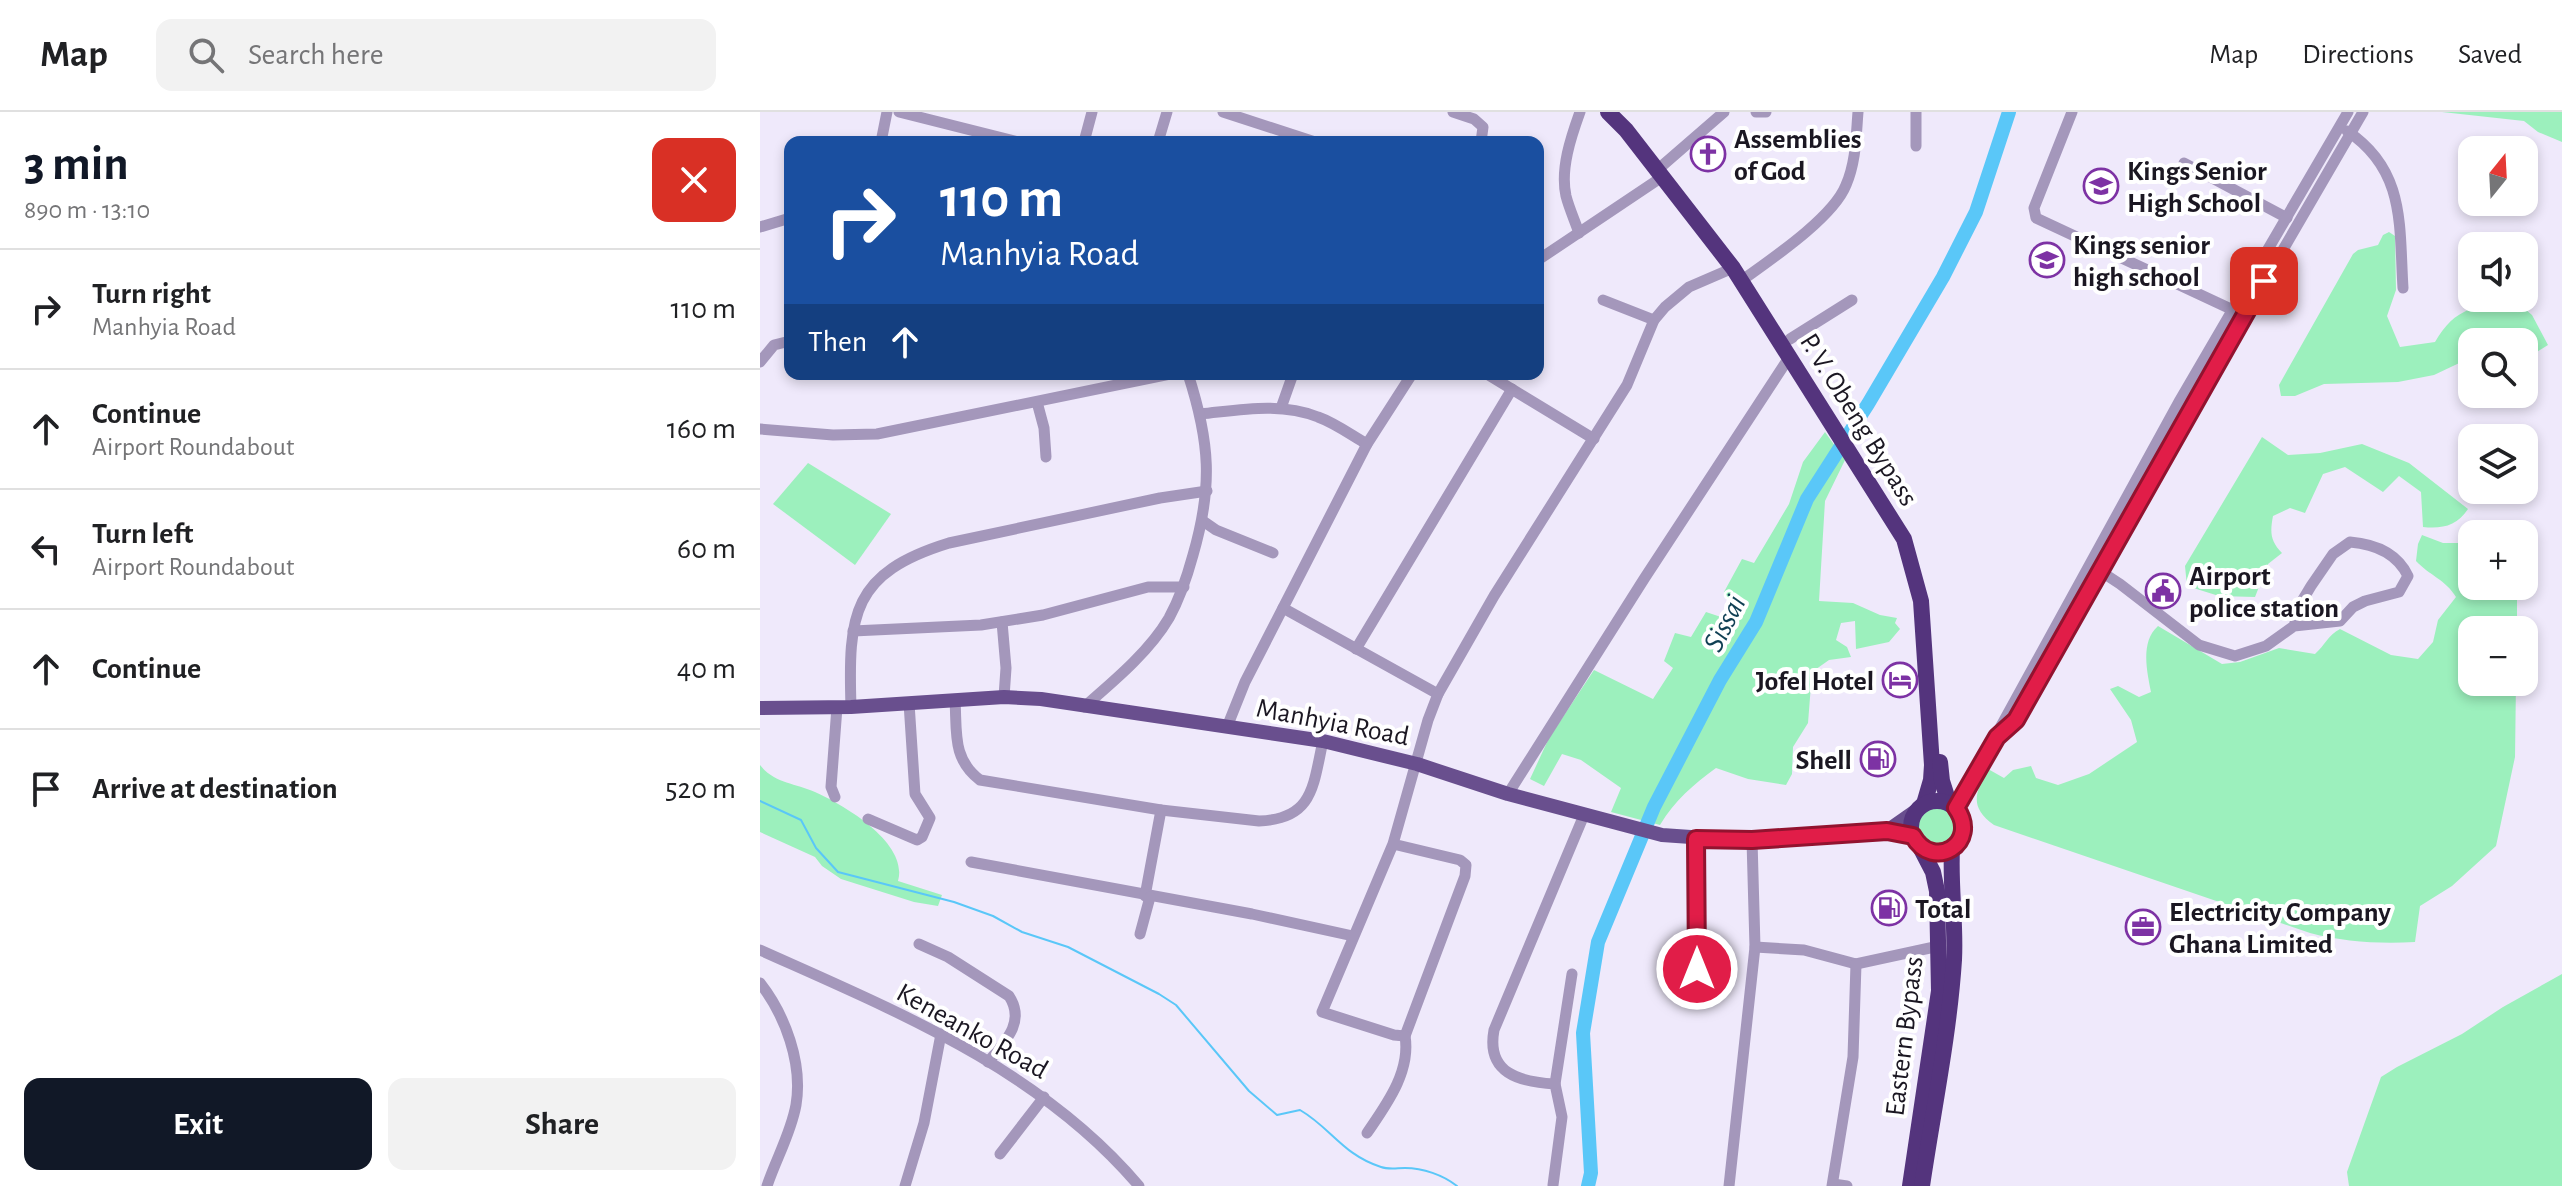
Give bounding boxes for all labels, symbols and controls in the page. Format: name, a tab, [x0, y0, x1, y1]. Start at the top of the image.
search box	[156, 19, 716, 91]
icon: search	[184, 33, 228, 77]
text: Map	[40, 36, 108, 74]
text: Search here	[248, 40, 384, 70]
text: Map	[2209, 41, 2258, 69]
text: Directions	[2302, 41, 2414, 69]
text: Saved	[2458, 41, 2522, 69]
place label: Assemblies of God	[1734, 126, 1861, 186]
church icon: Assemblies of God	[1689, 135, 1727, 173]
north arrow	[2458, 136, 2538, 216]
map controls	[2458, 136, 2538, 696]
button: close	[652, 138, 736, 222]
text: 3 min	[24, 141, 129, 189]
place label: Kings Senior High School	[2127, 158, 2267, 218]
school or university icon: Kings Senior High School	[2082, 167, 2120, 205]
icon: right	[808, 168, 912, 272]
text: 110 m	[940, 171, 1063, 227]
text: 890 m · 13:10	[24, 197, 150, 223]
place label: Kings senior high school	[2073, 232, 2210, 292]
button: sound	[2458, 232, 2538, 312]
text: Manhyia Road	[940, 236, 1139, 272]
school or university icon: Kings senior high school	[2028, 241, 2066, 279]
pin	[2230, 247, 2298, 315]
icon: arrive	[2242, 259, 2286, 303]
text: Turn right	[92, 279, 211, 309]
icon: right	[24, 287, 68, 331]
text: 110 m	[671, 294, 736, 324]
text: Manhyia Road	[92, 314, 236, 340]
icon: ahead	[883, 320, 927, 364]
text: Then	[808, 327, 867, 357]
button: search	[2458, 328, 2538, 408]
street label: P. V. Obeng Bypass	[1794, 329, 1922, 511]
text: Continue	[92, 399, 201, 429]
icon: ahead	[24, 407, 68, 451]
text: 160 m	[667, 414, 736, 444]
button: layers	[2458, 424, 2538, 504]
text: Airport Roundabout	[92, 434, 294, 460]
text: Turn left	[92, 519, 193, 549]
button: +	[2458, 520, 2538, 600]
icon: left	[24, 527, 68, 571]
text: 60 m	[677, 534, 736, 564]
text: Airport Roundabout	[92, 554, 294, 580]
place label: Airport police station	[2189, 563, 2339, 623]
public building icon: Airport police station	[2144, 572, 2182, 610]
water label: Sissai	[1698, 590, 1752, 656]
button: −	[2458, 616, 2538, 696]
icon: ahead	[24, 647, 68, 691]
text: Continue	[92, 654, 201, 684]
text: 40 m	[677, 654, 736, 684]
hotel icon: Jofel Hotel	[1881, 661, 1919, 699]
place label: Jofel Hotel	[1756, 668, 1874, 696]
street label: Manhyia Road	[1254, 694, 1411, 751]
fuel station icon: Shell	[1859, 740, 1897, 778]
place label: Shell	[1795, 747, 1852, 775]
icon: arrive	[24, 767, 68, 811]
text: Arrive at destination	[92, 774, 338, 804]
text: 520 m	[665, 774, 736, 804]
fuel station icon: Total	[1870, 889, 1908, 927]
place label: Total	[1915, 896, 1971, 924]
place label: Electricity Company Ghana Limited	[2169, 899, 2391, 959]
office icon: Electricity Company Ghana Limited	[2124, 908, 2162, 946]
position arrow	[1655, 927, 1739, 1011]
street label: Eastern Bypass	[1881, 955, 1929, 1118]
street label: Keneanko Road	[892, 979, 1052, 1085]
button: Exit	[24, 1078, 372, 1170]
button: Share	[388, 1078, 736, 1170]

